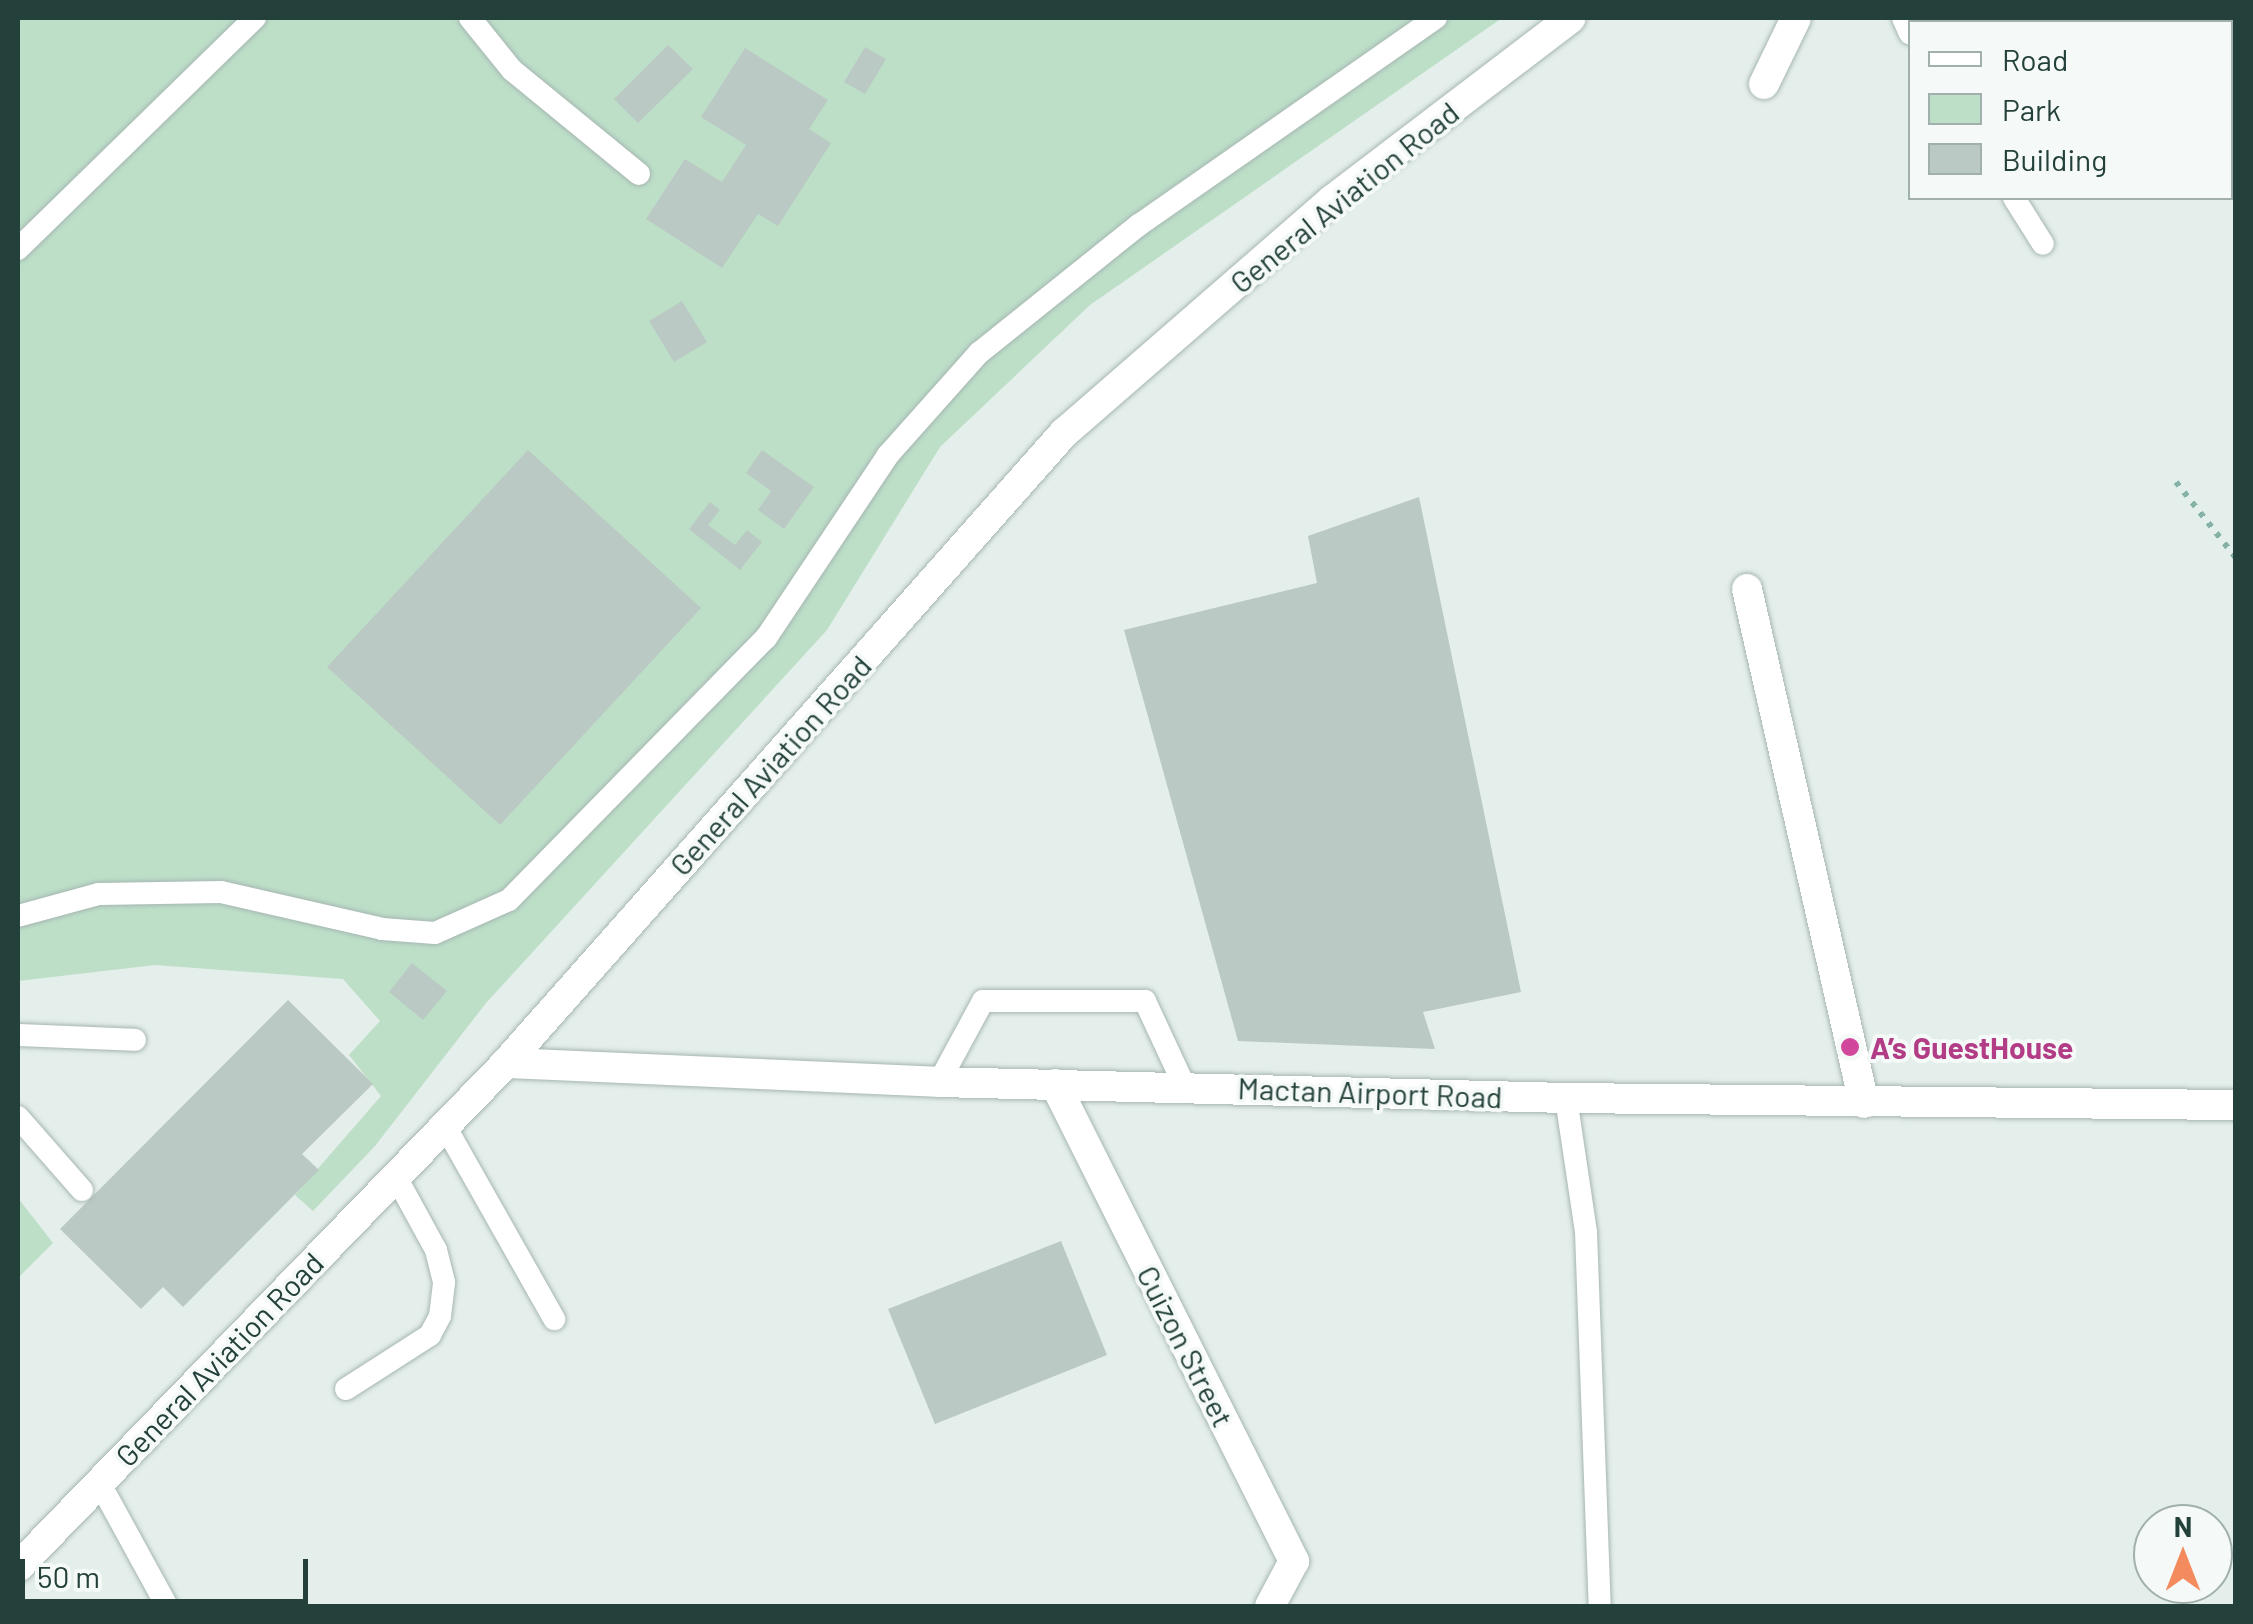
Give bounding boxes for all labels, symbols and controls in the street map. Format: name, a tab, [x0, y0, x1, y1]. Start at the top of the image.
legend	[1908, 20, 2233, 200]
text: Road	[2002, 41, 2068, 77]
text: Park	[2002, 91, 2061, 127]
street label: General Aviation Road	[1223, 94, 1465, 300]
text: Building	[2002, 141, 2107, 177]
street label: General Aviation Road	[662, 648, 878, 882]
place label: A’s GuestHouse	[1870, 1029, 2073, 1065]
marker: A’s GuestHouse	[1839, 1036, 1861, 1058]
street label: Mactan Airport Road	[1237, 1069, 1503, 1115]
street label: General Aviation Road	[108, 1245, 330, 1473]
street label: Cuizon Street	[1130, 1260, 1242, 1432]
north arrow	[2133, 1504, 2233, 1604]
text: N	[2174, 1509, 2192, 1543]
scale bar	[25, 1539, 312, 1601]
text: 50 m	[37, 1558, 100, 1594]

